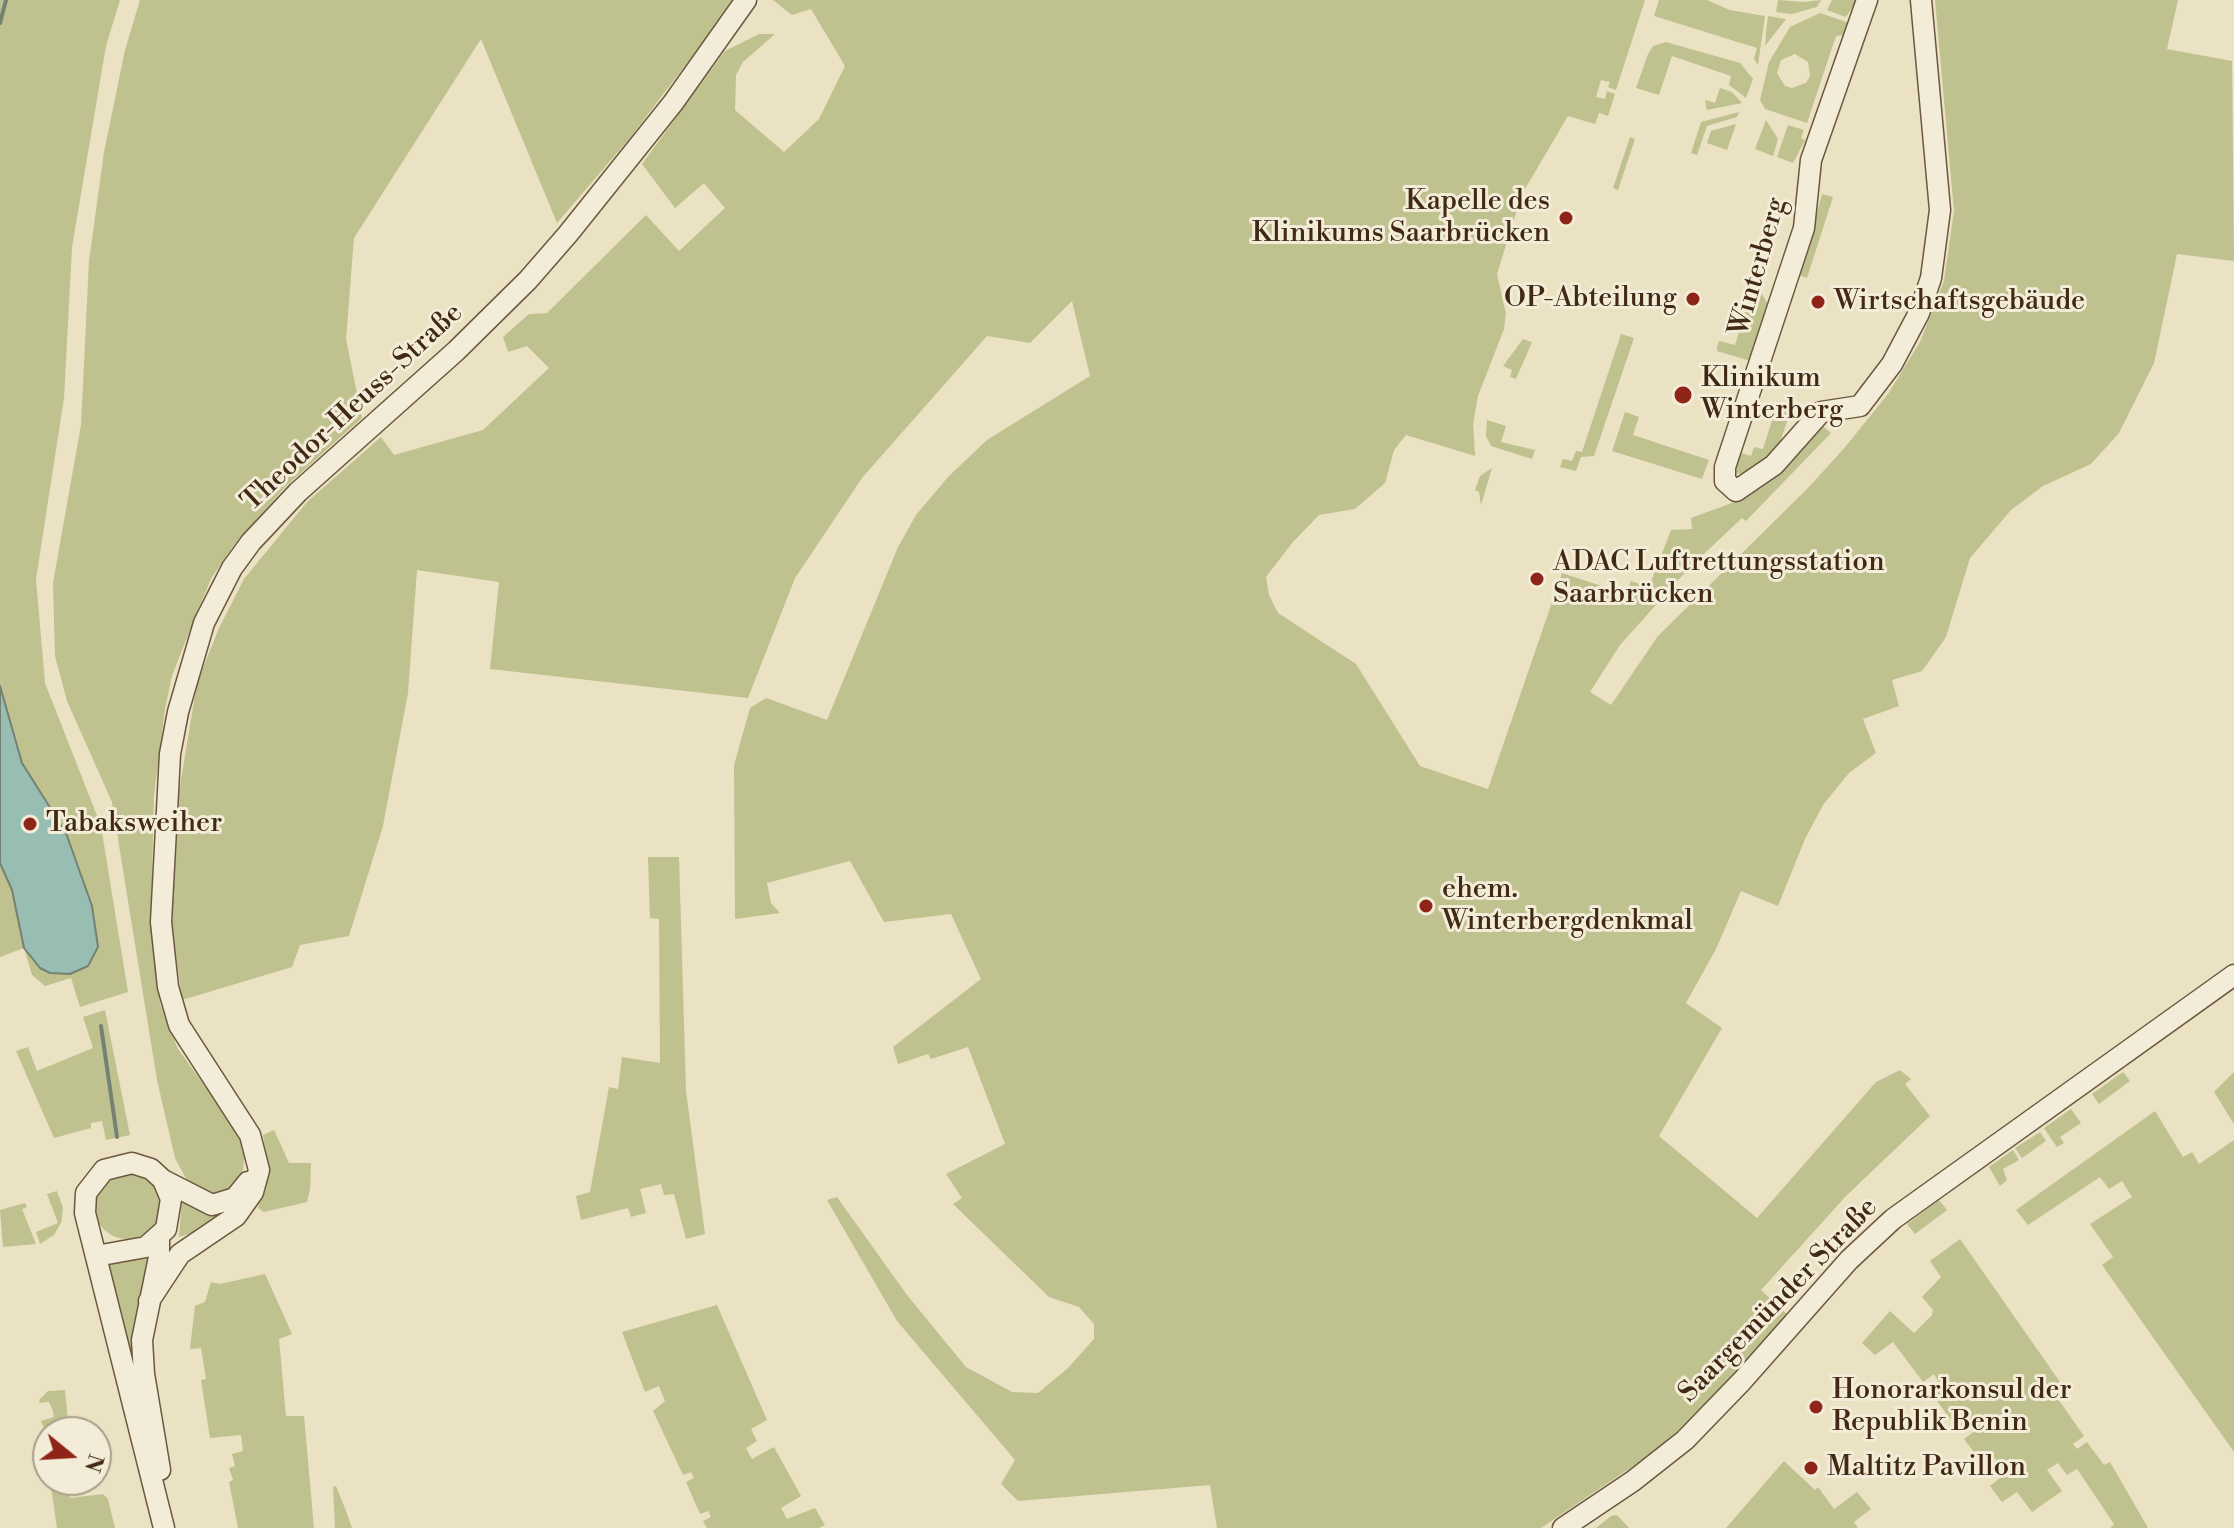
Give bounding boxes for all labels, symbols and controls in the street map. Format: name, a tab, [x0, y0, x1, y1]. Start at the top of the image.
place label: Kapelle des Klinikums Saarbrücken	[1252, 185, 1550, 251]
street label: Winterberg	[1723, 194, 1795, 340]
marker: Kapelle des Klinikums Saarbrücken	[1557, 209, 1575, 227]
place label: OP-Abteilung	[1504, 282, 1677, 316]
place label: Wirtschaftsgebäude	[1834, 285, 2085, 319]
marker: OP-Abteilung	[1684, 290, 1702, 308]
marker: Wirtschaftsgebäude	[1809, 293, 1827, 311]
street label: Theodor-Heuss-Straße	[236, 297, 470, 519]
place label: Klinikum Winterberg	[1701, 362, 1843, 428]
marker: Klinikum Winterberg	[1672, 384, 1694, 406]
place label: ADAC Luftrettungsstation Saarbrücken	[1553, 546, 1885, 612]
marker: ADAC Luftrettungsstation Saarbrücken	[1528, 570, 1546, 588]
place label: Tabaksweiher	[46, 807, 222, 841]
marker: Tabaksweiher	[21, 815, 39, 833]
place label: ehem. Winterbergdenkmal	[1442, 873, 1693, 939]
marker: ehem. Winterbergdenkmal	[1417, 897, 1435, 915]
street label: Saargemünder Straße	[1673, 1192, 1885, 1410]
place label: Honorarkonsul der Republik Benin	[1832, 1374, 2072, 1440]
marker: Honorarkonsul der Republik Benin	[1807, 1398, 1825, 1416]
north arrow	[32, 1416, 112, 1496]
text: N	[78, 1451, 109, 1475]
place label: Maltitz Pavillon	[1827, 1451, 2026, 1485]
marker: Maltitz Pavillon	[1802, 1459, 1820, 1477]

